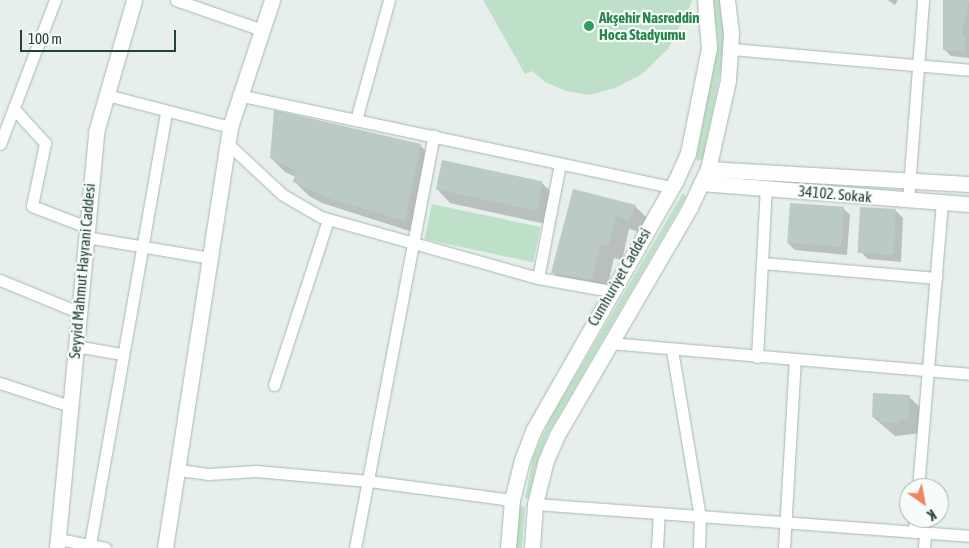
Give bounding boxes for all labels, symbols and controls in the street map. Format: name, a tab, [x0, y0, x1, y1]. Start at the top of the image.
place label: Akşehir Nasreddin Hoca Stadyumu	[599, 8, 699, 43]
scale bar	[22, 20, 179, 52]
marker: Akşehir Nasreddin Hoca Stadyumu	[583, 20, 595, 32]
text: 100 m	[28, 30, 62, 47]
street label: 34102. Sokak	[798, 182, 872, 206]
street label: Seyyid Mahmut Hayrani Caddesi	[65, 183, 99, 359]
street label: Cumhuriyet Caddesi	[584, 225, 654, 329]
north arrow	[899, 478, 949, 528]
text: K	[924, 506, 939, 523]

